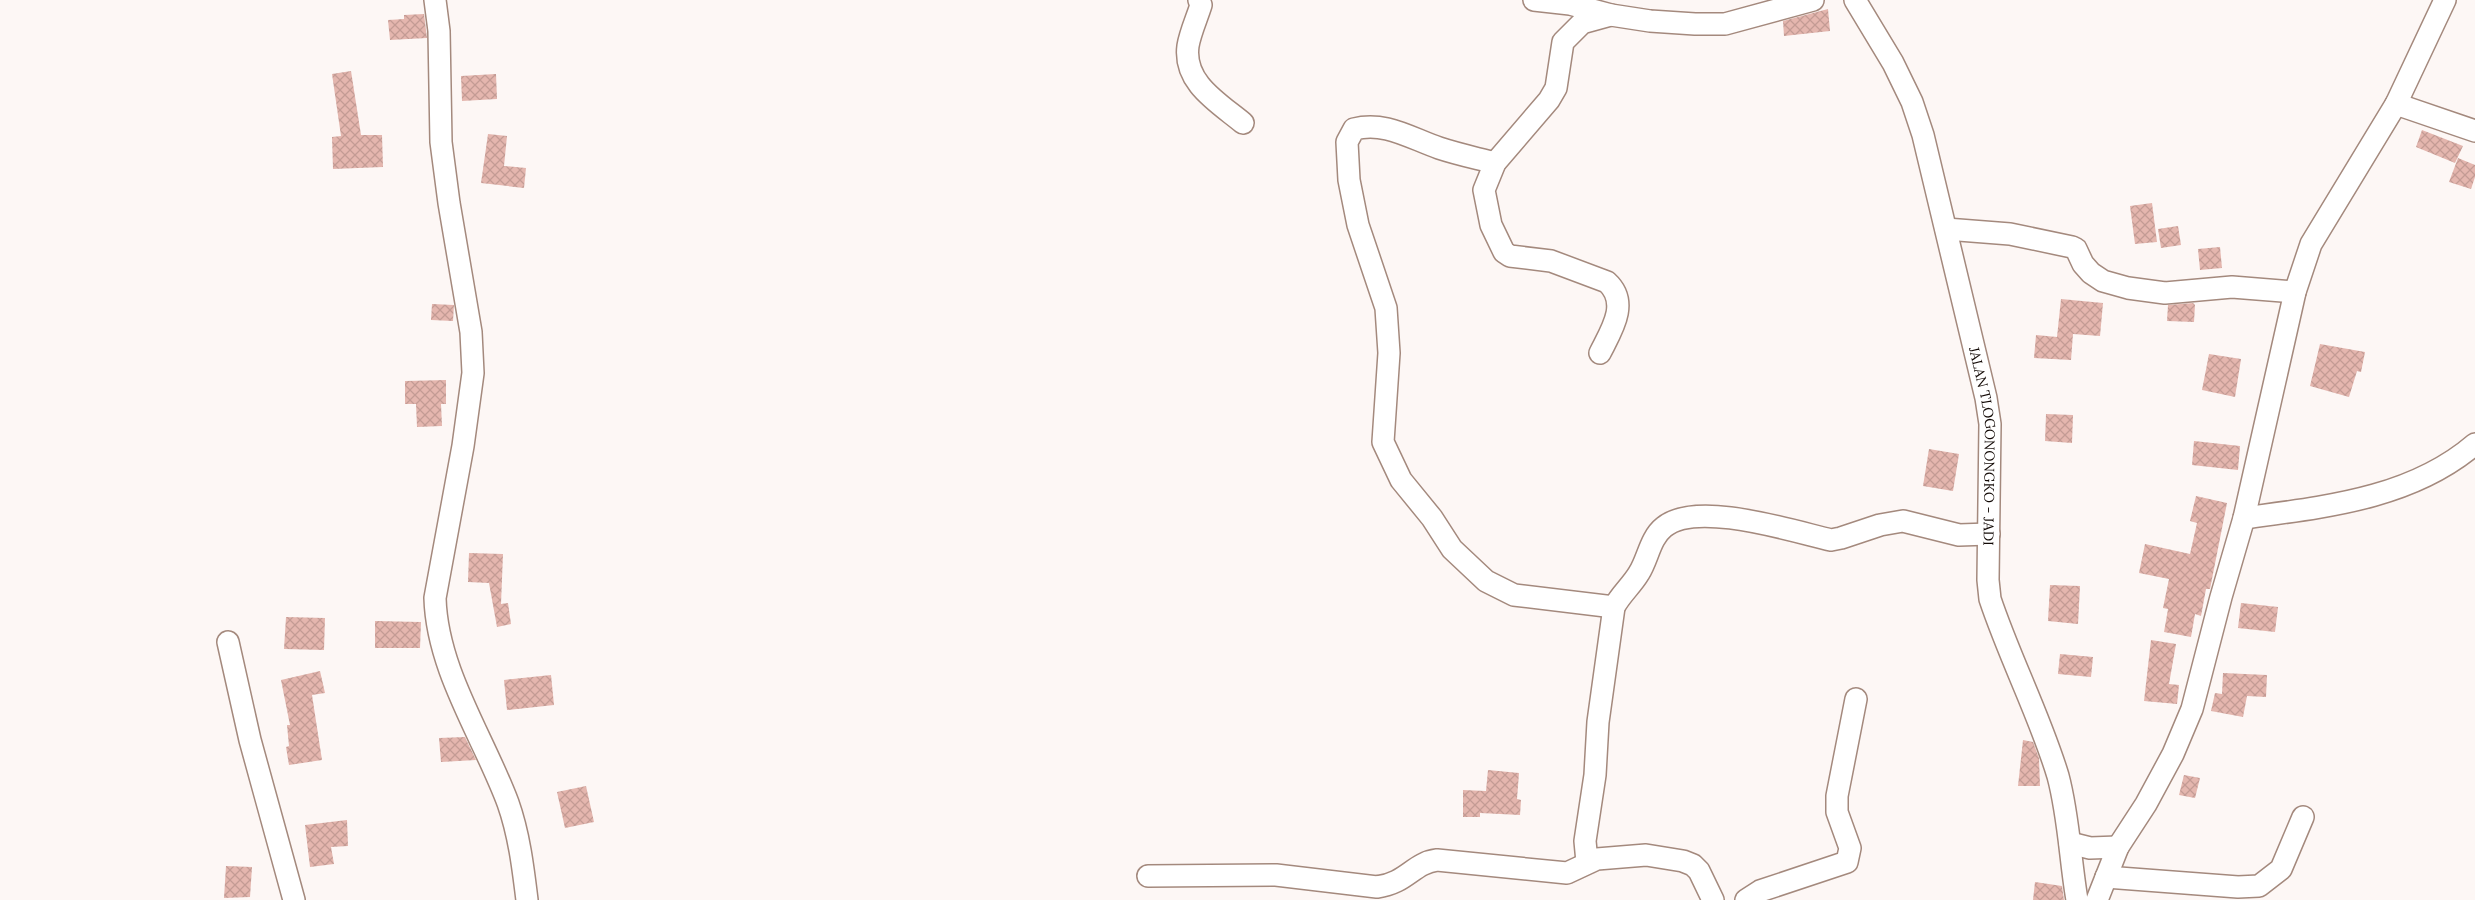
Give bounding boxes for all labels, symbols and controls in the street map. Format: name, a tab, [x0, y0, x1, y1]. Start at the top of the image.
street label: JALAN TLOGONONGKO - JADI	[1965, 344, 2000, 546]

